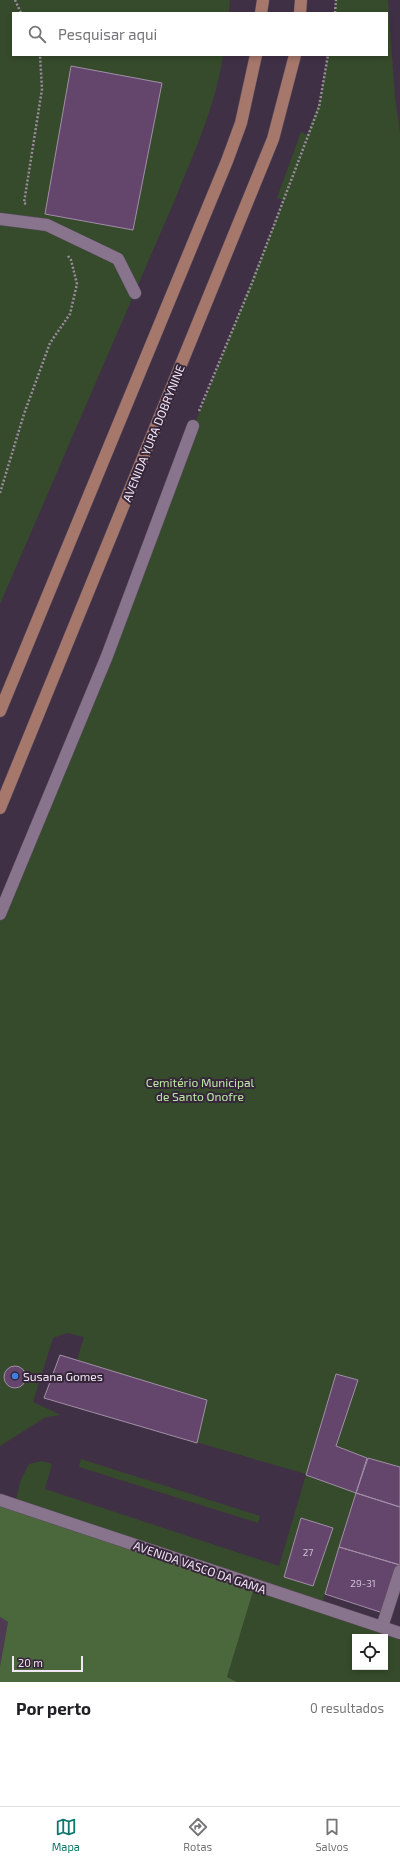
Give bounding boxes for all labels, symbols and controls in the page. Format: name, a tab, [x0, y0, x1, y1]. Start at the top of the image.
search box	[12, 12, 388, 56]
icon: search	[26, 23, 48, 45]
text: Pesquisar aqui	[58, 25, 157, 43]
street label: AVENIDA YURA DOBRYNINE	[119, 362, 187, 504]
park label: Cemitério Municipal de Santo Onofre	[146, 1075, 255, 1103]
place label: Susana Gomes	[23, 1369, 103, 1383]
marker: Susana Gomes	[10, 1371, 20, 1381]
street label: AVENIDA VASCO DA GAMA	[132, 1538, 269, 1596]
house number: 27	[303, 1546, 313, 1558]
house number: 29-31	[350, 1577, 376, 1589]
map controls	[352, 1634, 388, 1670]
button: locate	[352, 1634, 388, 1670]
scale bar	[12, 1654, 83, 1673]
text: 20 m	[18, 1656, 43, 1669]
text: Por perto	[16, 1698, 91, 1718]
text: 0 resultados	[310, 1700, 384, 1716]
tab: Mapa	[52, 1816, 80, 1853]
tab: Rotas	[183, 1816, 212, 1853]
tab: Salvos	[315, 1816, 348, 1853]

